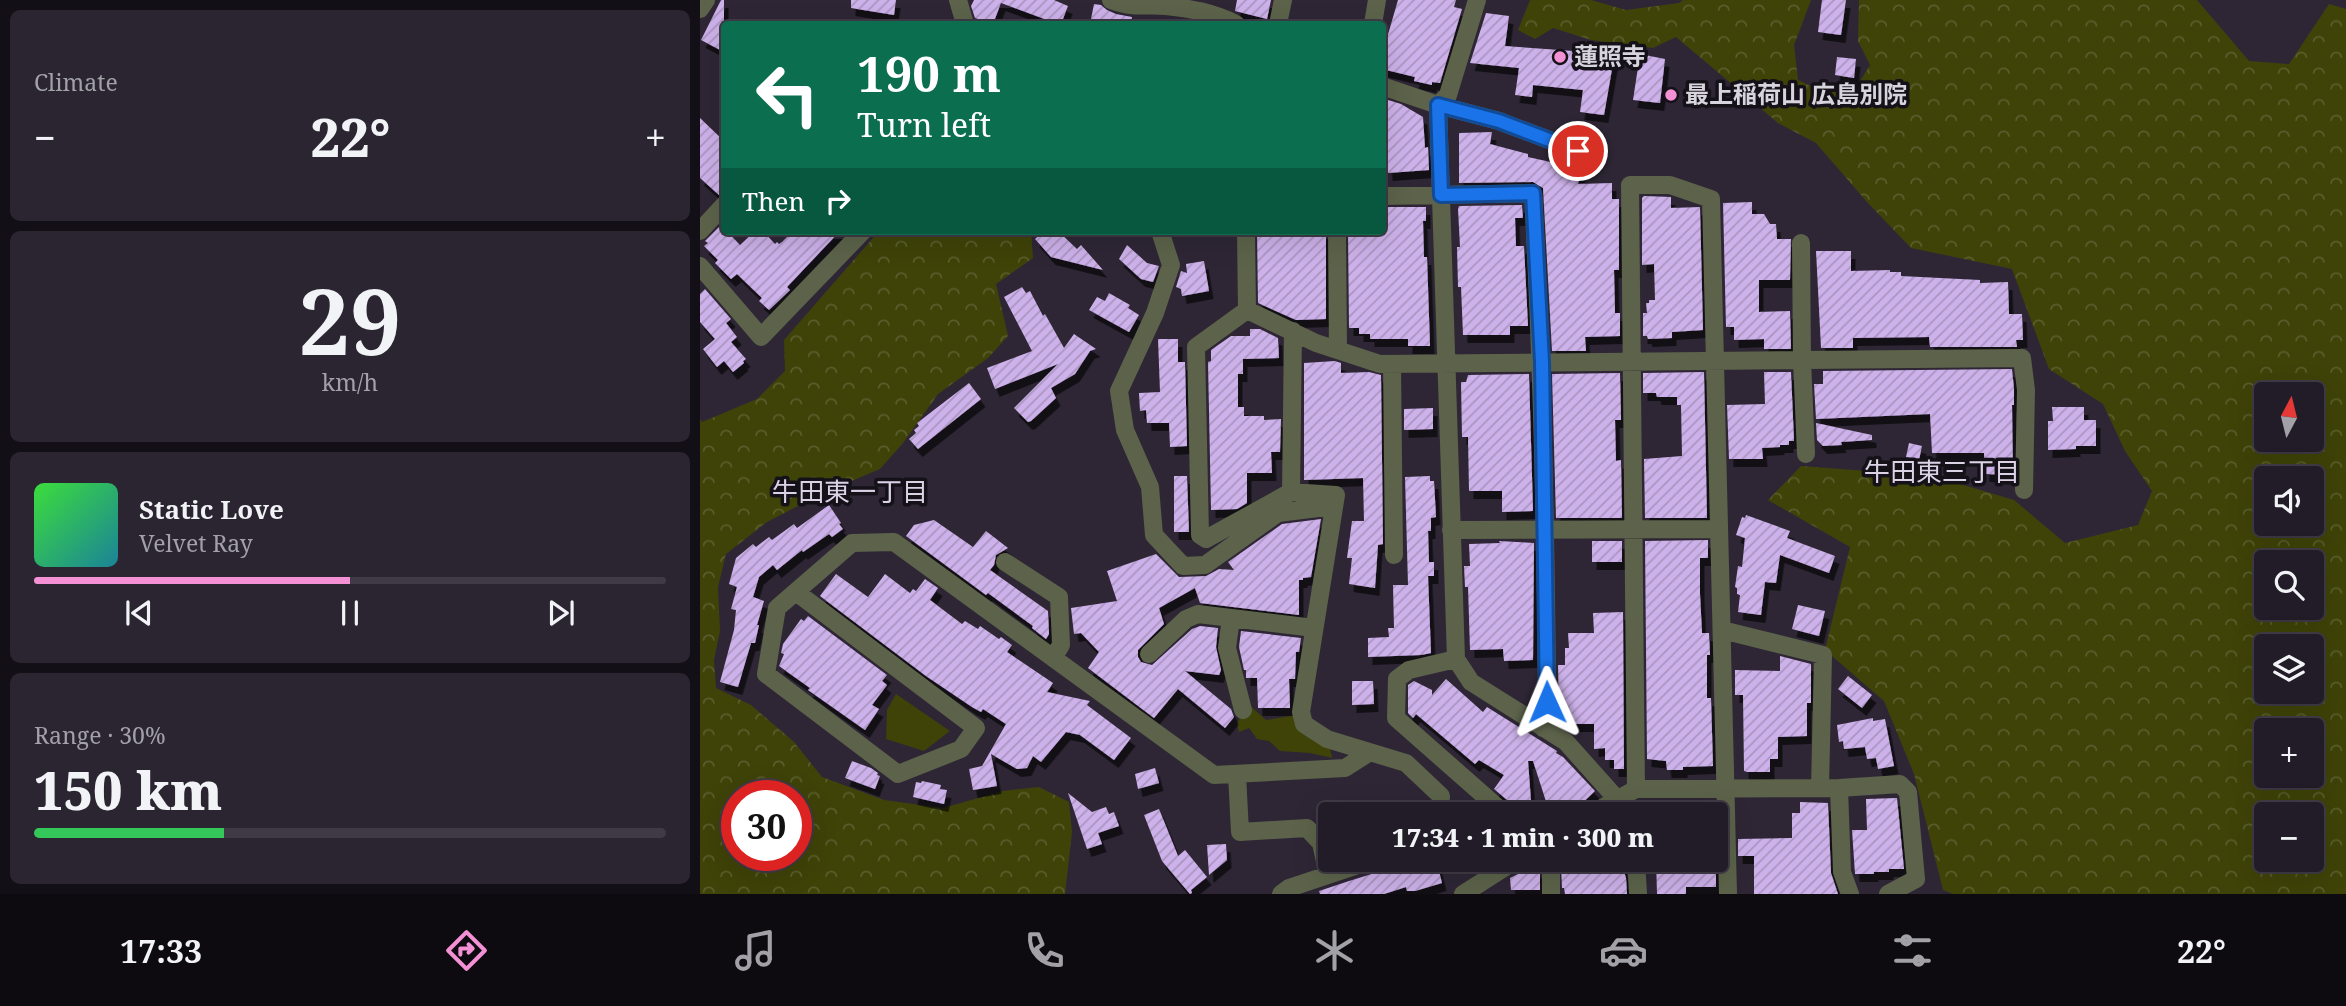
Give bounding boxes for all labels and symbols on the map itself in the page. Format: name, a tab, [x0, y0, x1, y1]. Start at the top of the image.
place label: 蓮照寺	[1574, 39, 1646, 72]
marker: 蓮照寺	[1552, 49, 1568, 65]
place label: 最上稲荷山 広島別院	[1685, 77, 1907, 110]
marker: 最上稲荷山 広島別院	[1663, 87, 1679, 103]
pin	[1548, 121, 1608, 181]
north arrow	[2254, 382, 2324, 452]
district label: 牛田東三丁目	[1864, 453, 2020, 489]
district label: 牛田東一丁目	[772, 473, 928, 509]
position arrow	[1510, 665, 1584, 739]
speed limit sign: 30	[721, 780, 812, 871]

